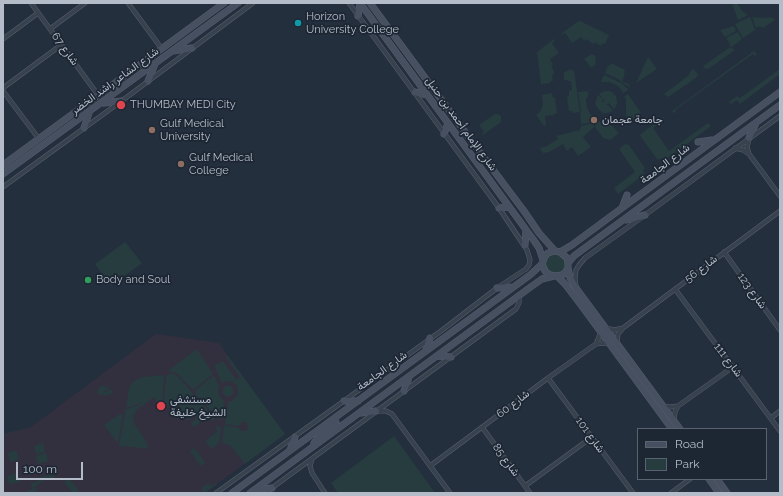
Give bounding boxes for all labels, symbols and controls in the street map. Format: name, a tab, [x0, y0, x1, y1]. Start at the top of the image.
place label: Horizon University College	[306, 10, 399, 36]
marker: Horizon University College	[293, 18, 303, 28]
street label: شارع 67	[49, 30, 81, 68]
street label: شارع الشاعر راشد الخضر	[68, 45, 162, 117]
street label: شارع الإمام أحمد بن حنبل	[422, 74, 500, 174]
place label: THUMBAY MEDI City	[130, 98, 236, 112]
marker: THUMBAY MEDI City	[115, 99, 127, 111]
place label: جامعة عجمان	[602, 113, 663, 127]
marker: جامعة عجمان	[589, 115, 599, 125]
place label: Gulf Medical University	[160, 117, 224, 143]
marker: Gulf Medical University	[147, 125, 157, 135]
street label: شارع الجامعة	[638, 141, 692, 187]
place label: Gulf Medical College	[189, 151, 253, 177]
marker: Gulf Medical College	[176, 159, 186, 169]
street label: شارع 56	[682, 252, 720, 286]
street label: شارع 123	[735, 270, 769, 312]
place label: Body and Soul	[96, 273, 170, 287]
marker: Body and Soul	[83, 275, 93, 285]
street label: شارع 111	[711, 340, 745, 380]
street label: شارع الجامعة	[354, 348, 410, 394]
street label: شارع 60	[494, 387, 532, 421]
place label: مستشفى الشيخ خليفة	[170, 393, 226, 419]
marker: مستشفى الشيخ خليفة	[155, 400, 167, 412]
street label: شارع 101	[573, 415, 607, 455]
legend	[637, 428, 767, 480]
text: Road	[675, 437, 704, 451]
street label: شارع 85	[490, 441, 522, 479]
scale bar	[18, 454, 85, 480]
text: Park	[675, 457, 700, 471]
text: 100 m	[23, 462, 57, 476]

